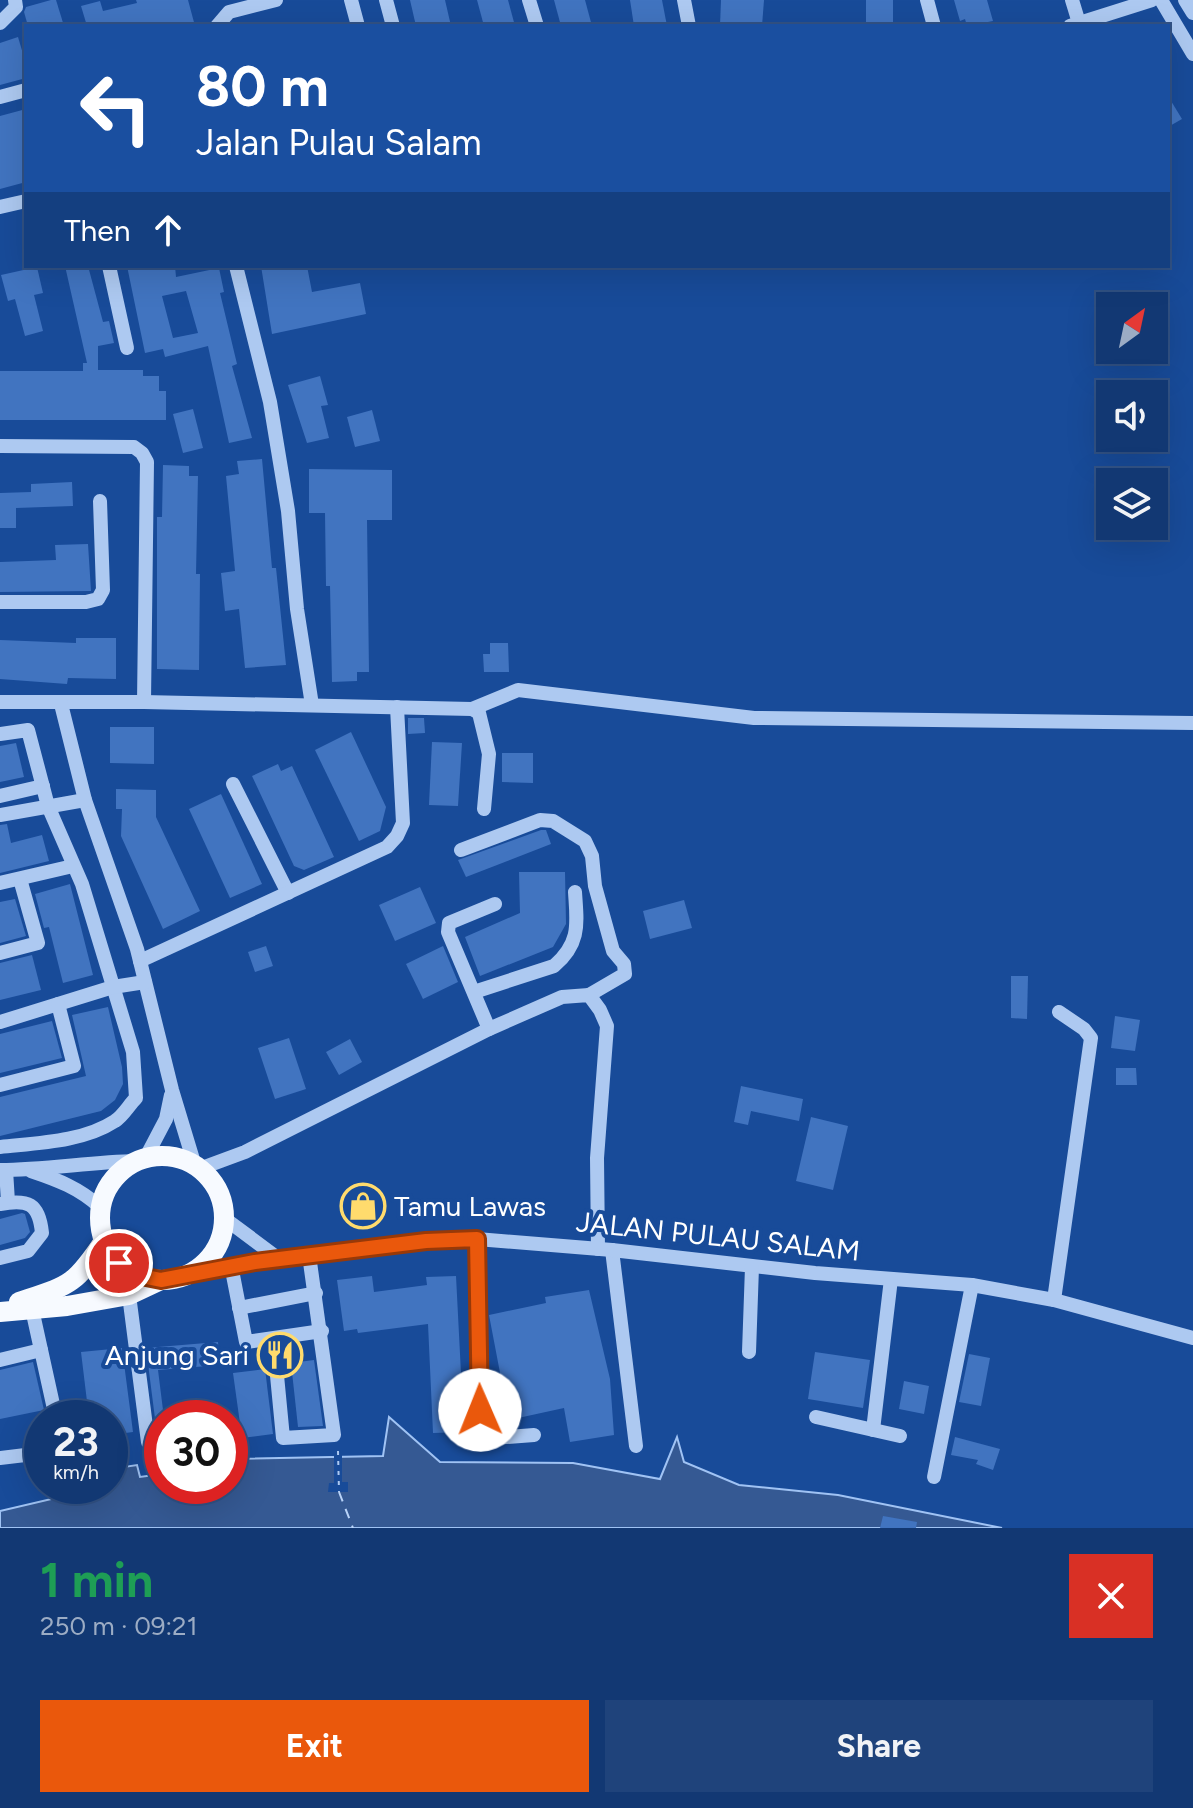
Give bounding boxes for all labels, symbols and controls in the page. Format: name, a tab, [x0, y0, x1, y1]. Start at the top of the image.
text: 80 m	[196, 53, 329, 120]
icon: left	[64, 56, 168, 160]
text: Jalan Pulau Salam	[196, 121, 482, 164]
icon: ahead	[146, 208, 190, 252]
text: Then	[64, 212, 130, 249]
north arrow	[1096, 292, 1168, 364]
map controls	[1096, 292, 1168, 540]
button: sound	[1096, 380, 1168, 452]
button: layers	[1096, 468, 1168, 540]
shop icon: Tamu Lawas	[339, 1182, 387, 1230]
place label: Tamu Lawas	[394, 1189, 546, 1223]
street label: JALAN PULAU SALAM	[574, 1204, 862, 1268]
pin	[85, 1229, 153, 1297]
icon: arrive	[97, 1241, 141, 1285]
restaurant icon: Anjung Sari	[256, 1331, 304, 1379]
place label: Anjung Sari	[105, 1338, 249, 1372]
position arrow	[438, 1368, 522, 1452]
speed limit sign: 30	[144, 1400, 248, 1504]
text: 23	[53, 1418, 99, 1466]
text: km/h	[53, 1460, 99, 1484]
text: 1 min	[40, 1551, 153, 1609]
button: close	[1069, 1554, 1153, 1638]
text: 250 m · 09:21	[40, 1610, 197, 1642]
button: Exit	[40, 1700, 589, 1792]
button: Share	[605, 1700, 1153, 1792]

